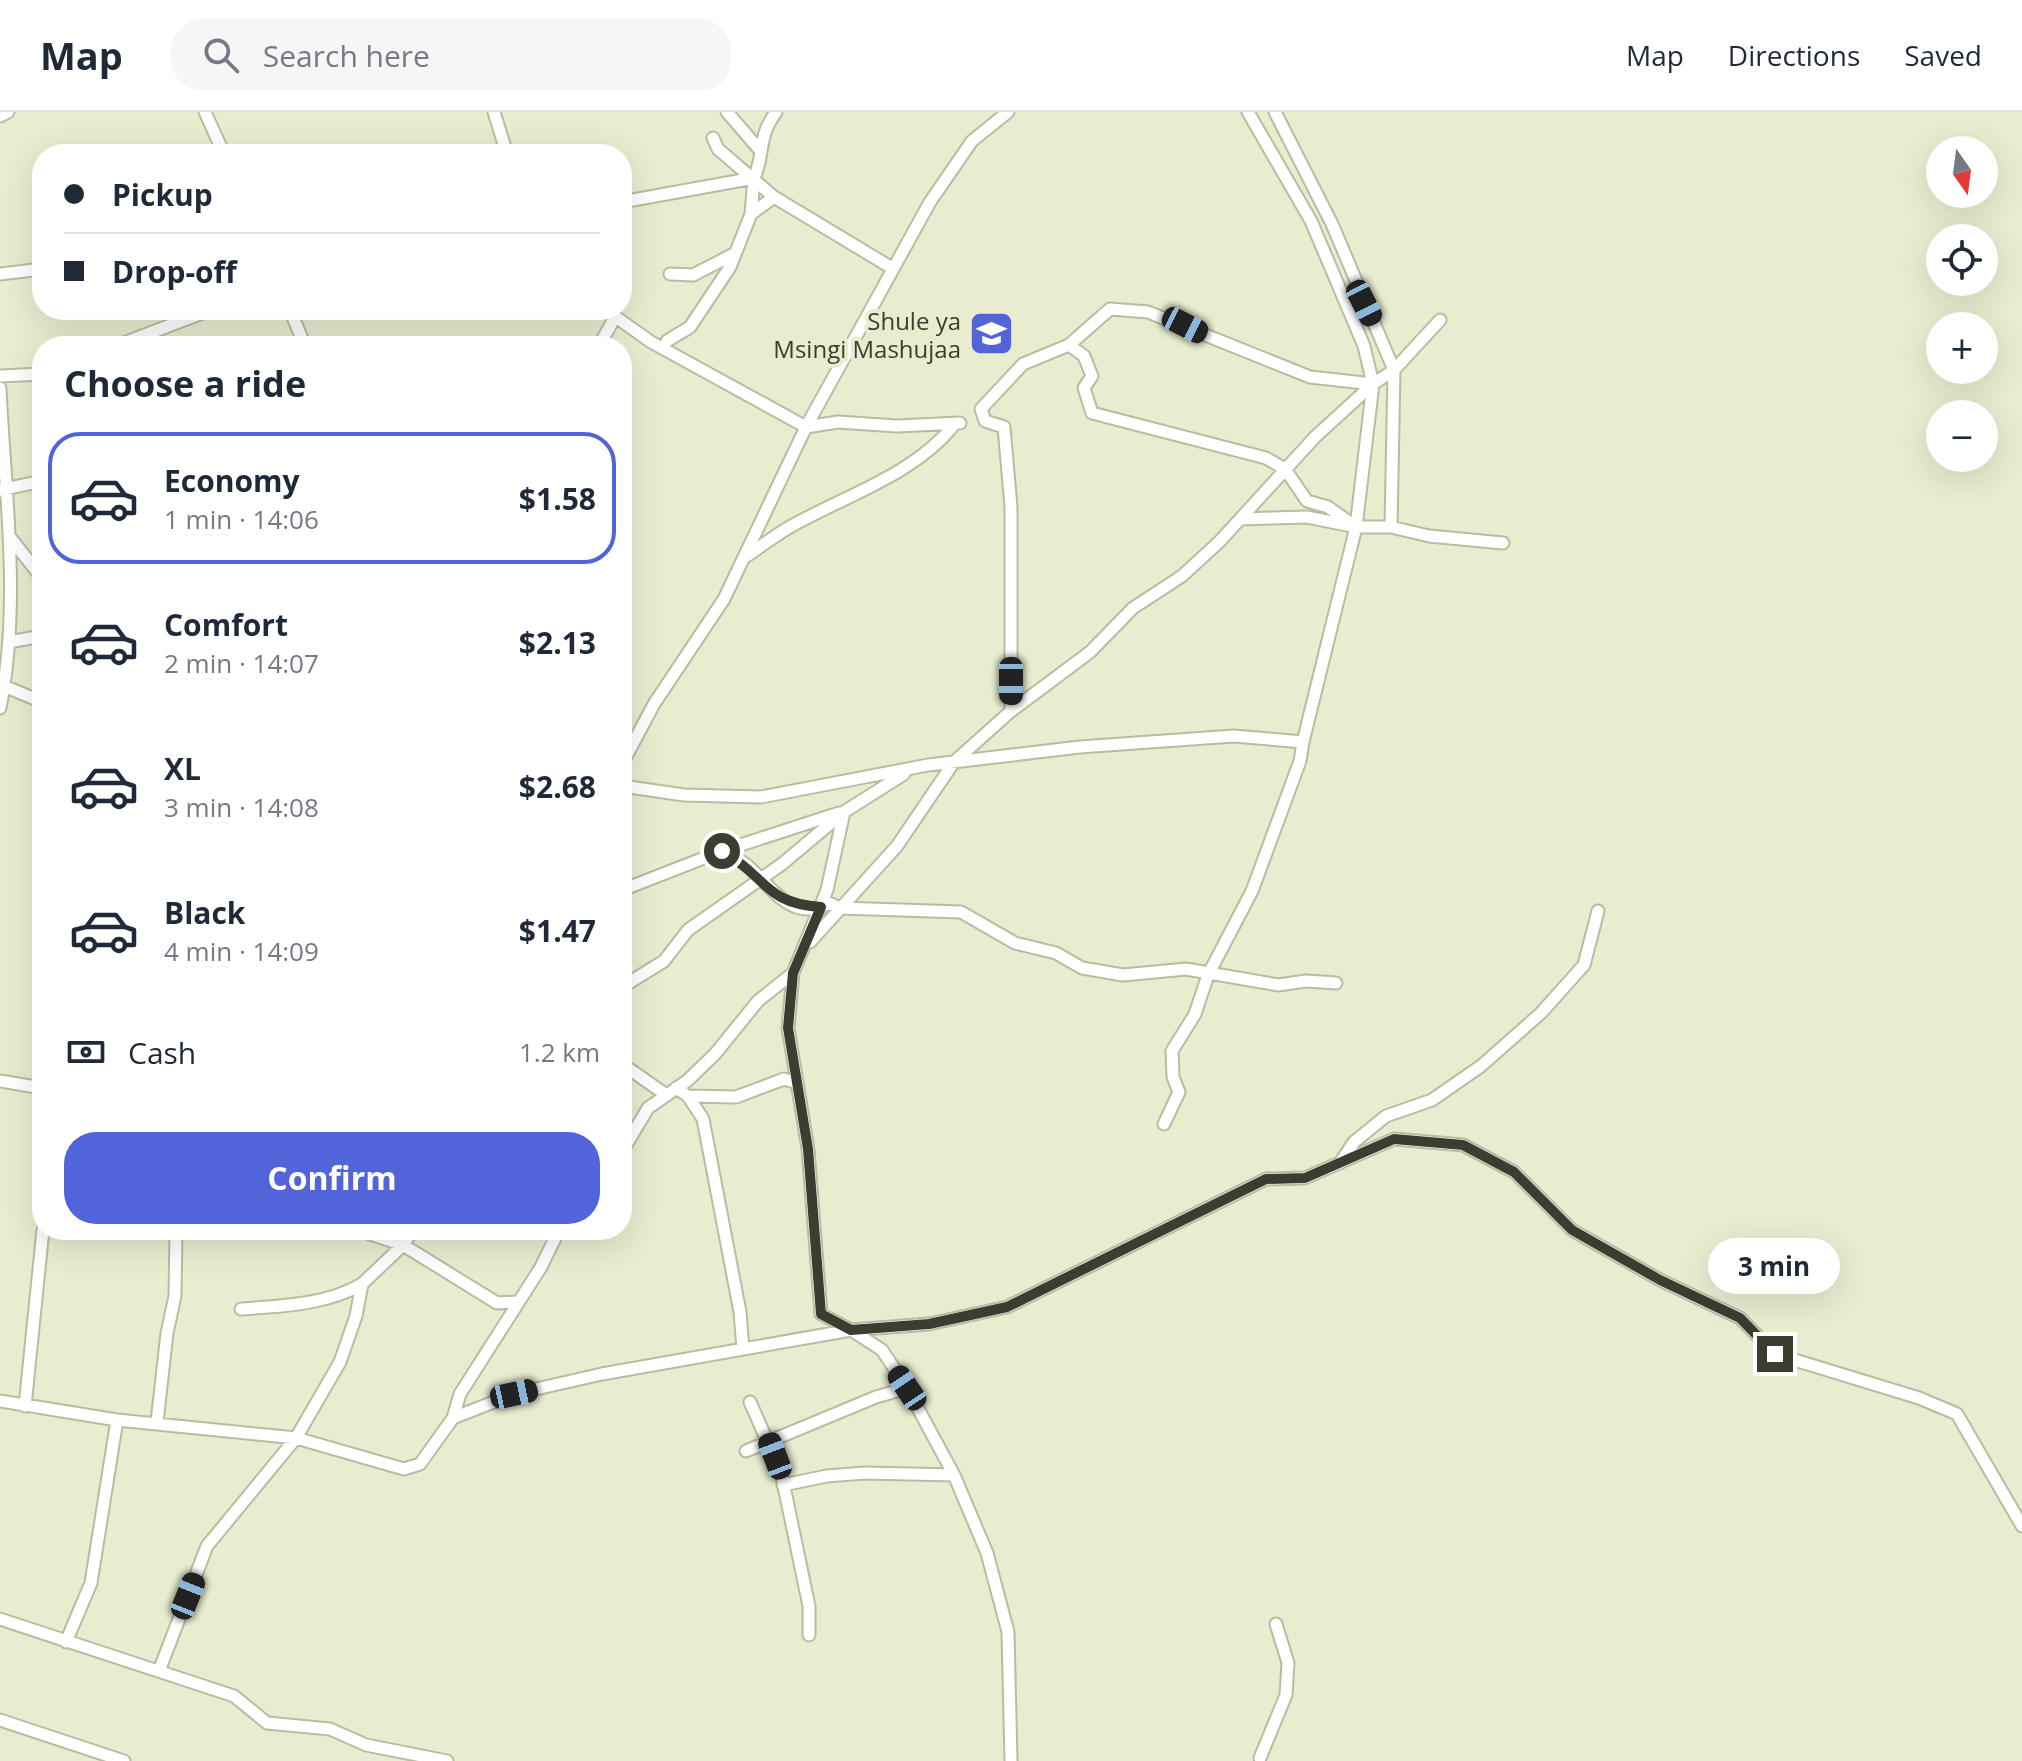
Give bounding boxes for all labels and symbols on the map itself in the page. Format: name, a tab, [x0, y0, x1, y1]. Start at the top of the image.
north arrow	[1926, 136, 1998, 208]
car	[1342, 276, 1386, 330]
car	[1158, 303, 1212, 347]
place label: Shule ya Msingi Mashujaa	[773, 304, 961, 365]
school or university icon: Shule ya Msingi Mashujaa	[968, 310, 1016, 358]
car	[999, 657, 1023, 705]
route start	[704, 833, 740, 869]
callout: 3 min	[1709, 1238, 1841, 1294]
route end	[1757, 1336, 1793, 1372]
car	[884, 1361, 930, 1415]
car	[488, 1377, 540, 1411]
car	[755, 1429, 795, 1483]
car	[168, 1569, 208, 1623]

